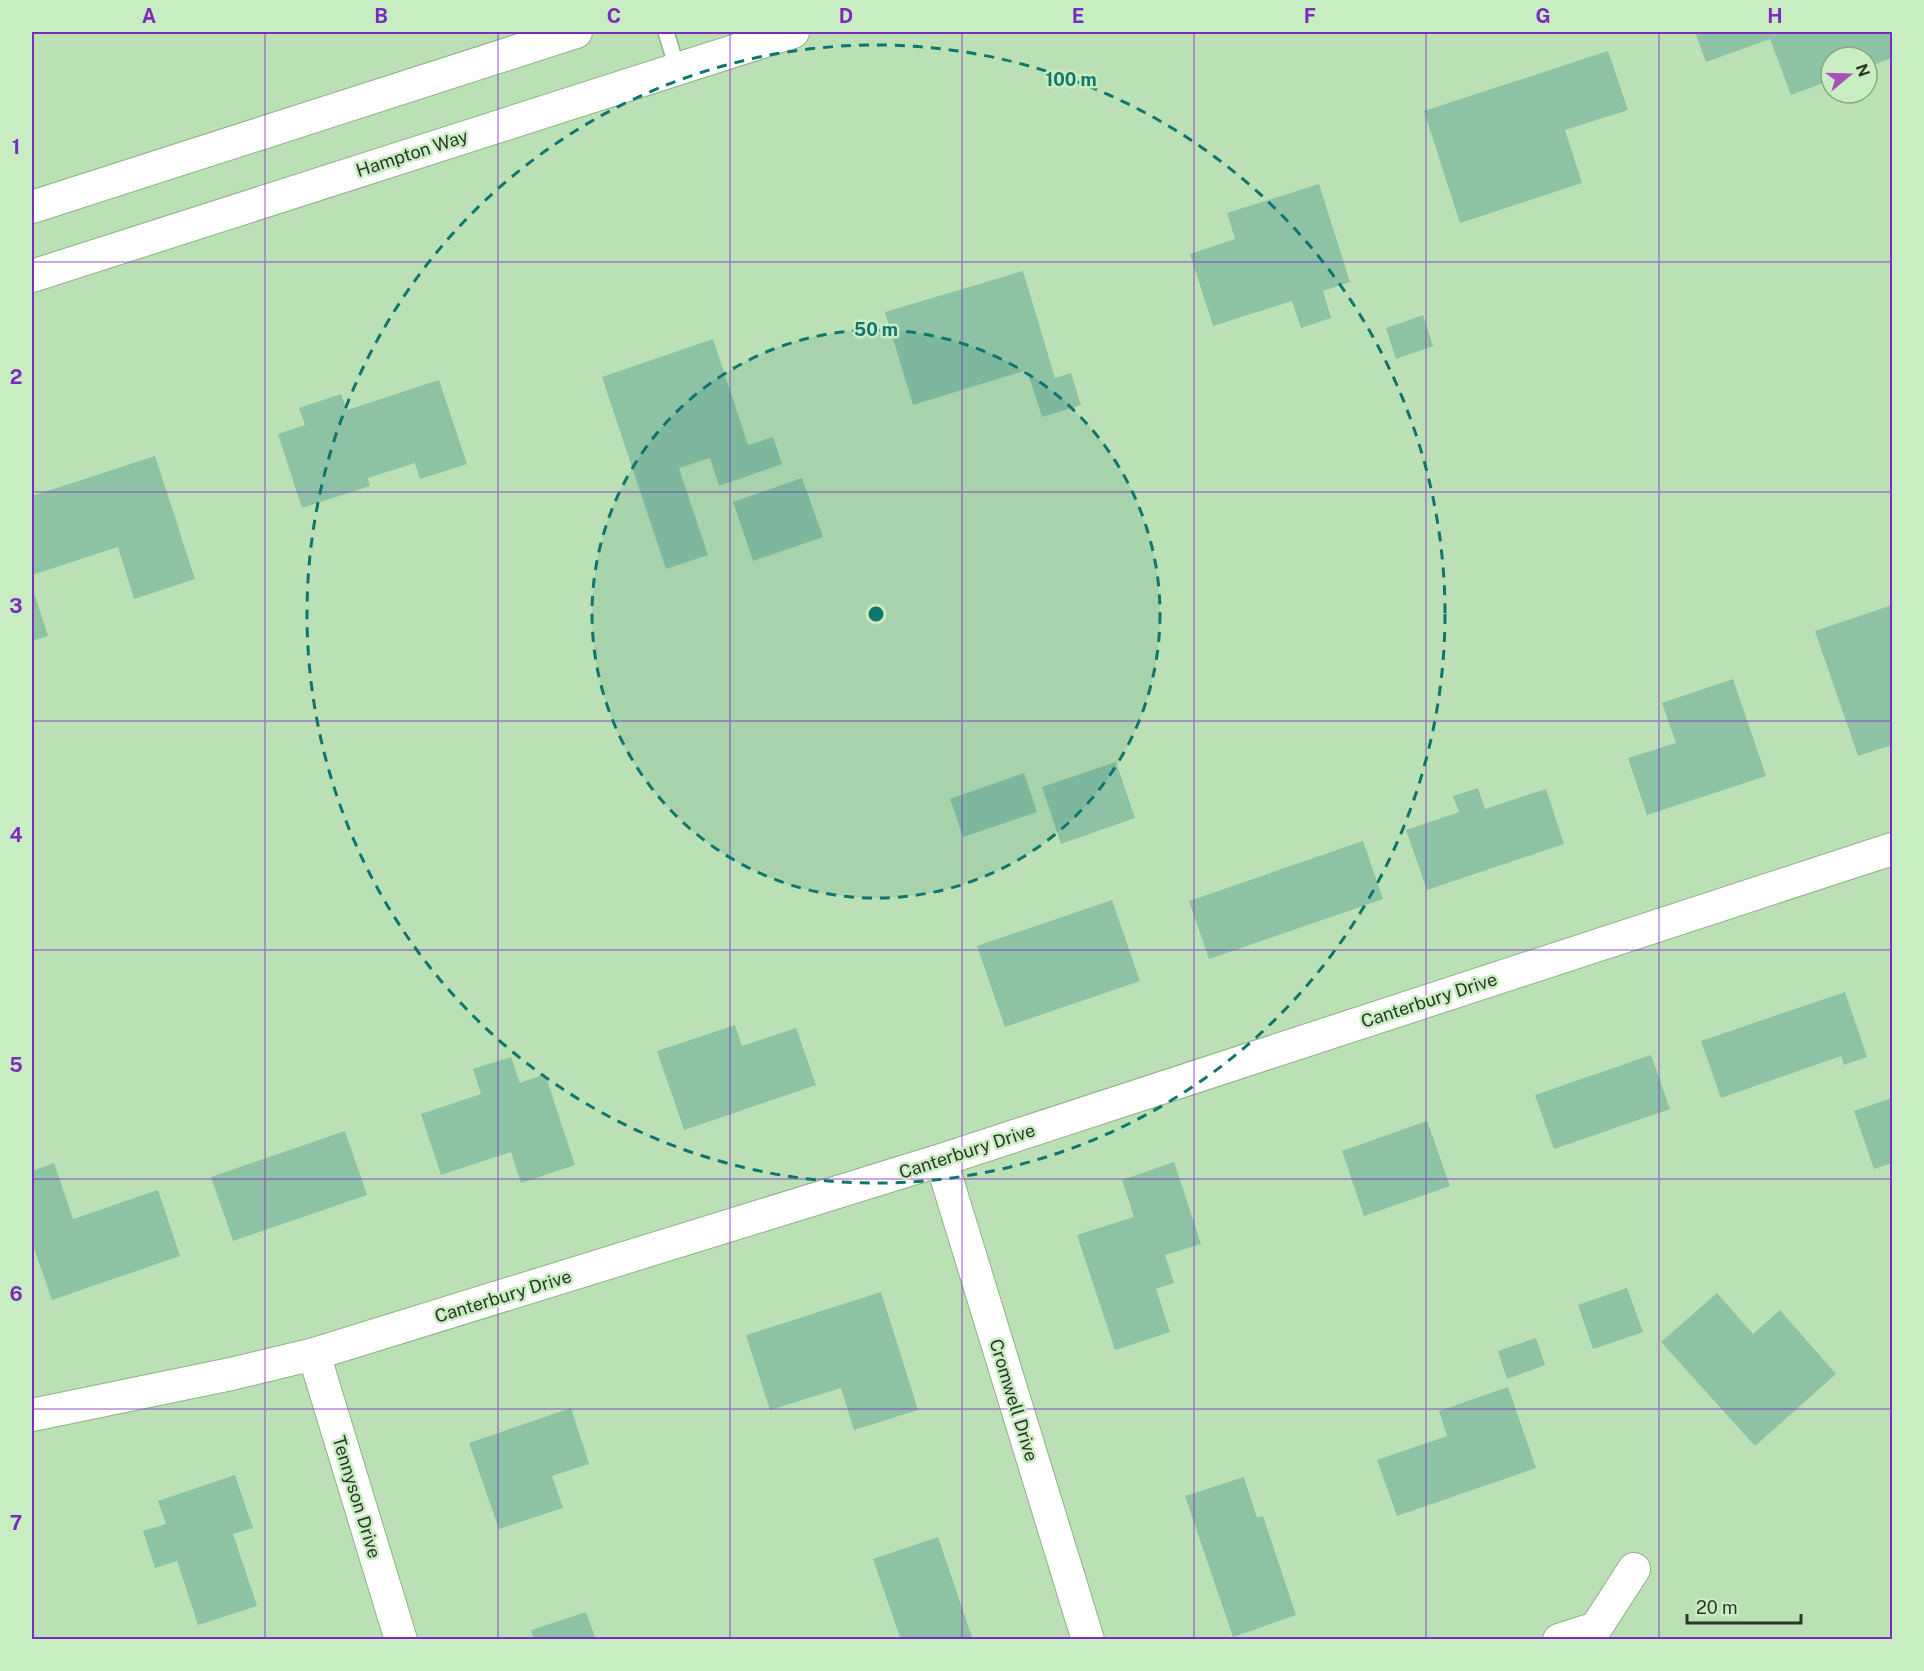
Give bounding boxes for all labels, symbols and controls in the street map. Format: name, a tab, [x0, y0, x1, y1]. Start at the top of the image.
text: A	[142, 4, 156, 28]
text: B	[374, 4, 388, 28]
text: C	[607, 4, 621, 28]
text: D	[839, 4, 853, 28]
text: E	[1072, 4, 1084, 28]
text: F	[1304, 4, 1316, 28]
text: G	[1535, 4, 1551, 28]
text: H	[1767, 4, 1783, 28]
north arrow	[1819, 45, 1879, 105]
text: N	[1852, 61, 1874, 79]
text: 100 m	[1045, 69, 1097, 90]
street label: Hampton Way	[353, 125, 471, 181]
text: 1	[12, 135, 20, 159]
text: 50 m	[854, 319, 898, 340]
text: 2	[10, 365, 22, 389]
text: 3	[9, 594, 23, 618]
centre of rings	[866, 604, 886, 624]
text: 4	[9, 823, 23, 847]
street label: Canterbury Drive	[1358, 968, 1500, 1032]
text: 5	[9, 1053, 23, 1077]
street label: Canterbury Drive	[896, 1119, 1038, 1183]
street label: Canterbury Drive	[432, 1265, 574, 1327]
text: 6	[9, 1282, 23, 1306]
street label: Cromwell Drive	[985, 1336, 1043, 1464]
street label: Tennyson Drive	[328, 1433, 386, 1561]
text: 7	[10, 1511, 22, 1535]
scale bar	[1687, 1587, 1801, 1625]
text: 20 m	[1696, 1597, 1738, 1618]

